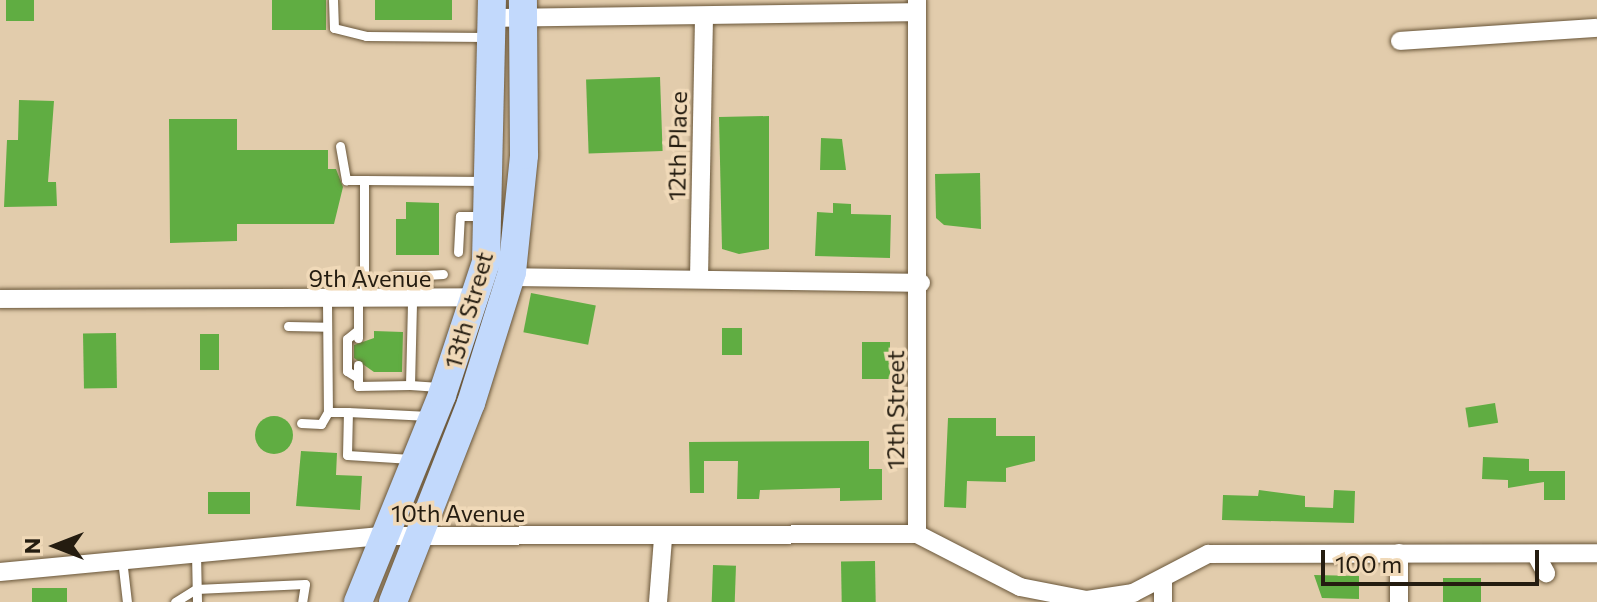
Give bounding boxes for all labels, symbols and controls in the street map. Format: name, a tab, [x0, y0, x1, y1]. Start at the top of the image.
street label: 12th Place	[662, 91, 692, 201]
street label: 13th Street	[438, 248, 498, 372]
street label: 9th Avenue	[309, 264, 431, 292]
street label: 12th Street	[881, 350, 909, 470]
street label: 10th Avenue	[391, 499, 525, 527]
north arrow	[16, 506, 96, 586]
scale bar	[1325, 534, 1543, 584]
text: N	[18, 538, 45, 554]
text: 100 m	[1335, 549, 1402, 578]

